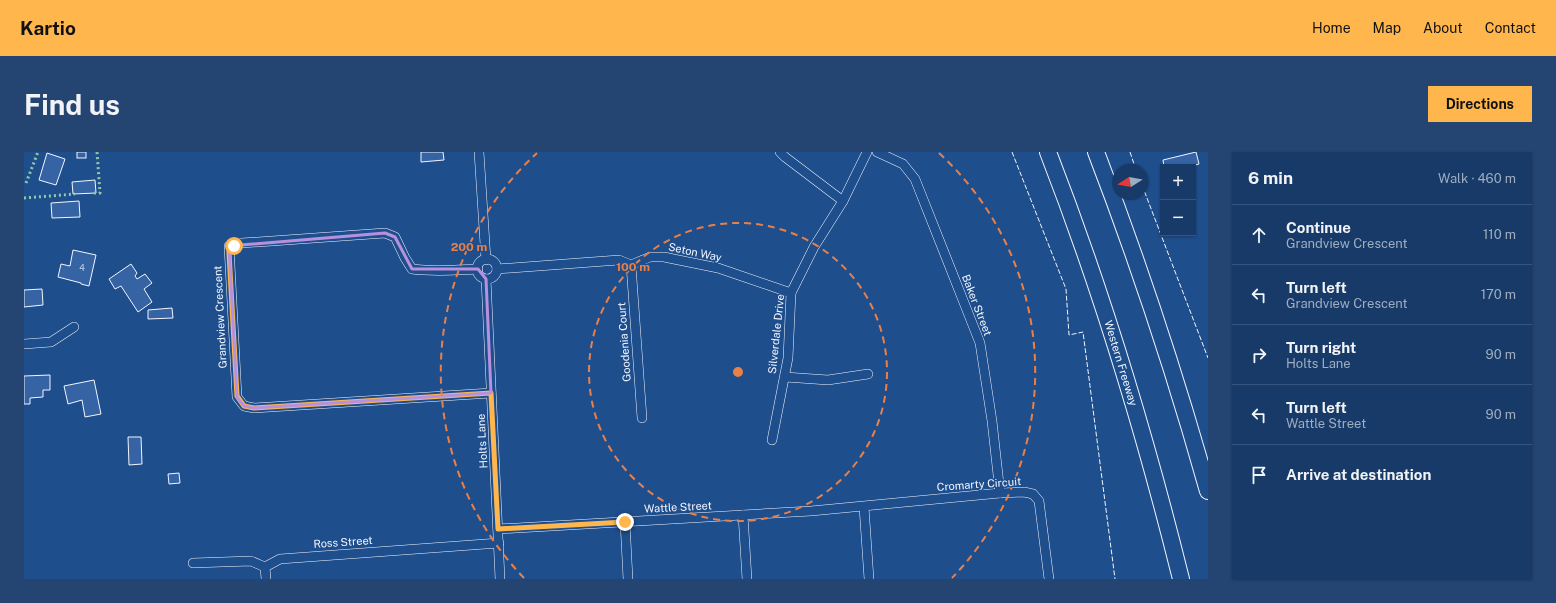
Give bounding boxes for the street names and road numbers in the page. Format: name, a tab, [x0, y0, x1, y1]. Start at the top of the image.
street label: Seton Way	[667, 240, 723, 264]
street label: Grandview Crescent	[211, 265, 229, 369]
street label: Baker Street	[960, 273, 994, 337]
street label: Silverdale Drive	[766, 294, 786, 374]
street label: Goodenia Court	[615, 302, 633, 382]
street label: Western Freeway	[1102, 319, 1140, 407]
street label: Holts Lane	[475, 413, 489, 469]
street label: Cromarty Circuit	[936, 475, 1022, 493]
street label: Wattle Street	[644, 499, 712, 515]
street label: Ross Street	[313, 534, 373, 550]

